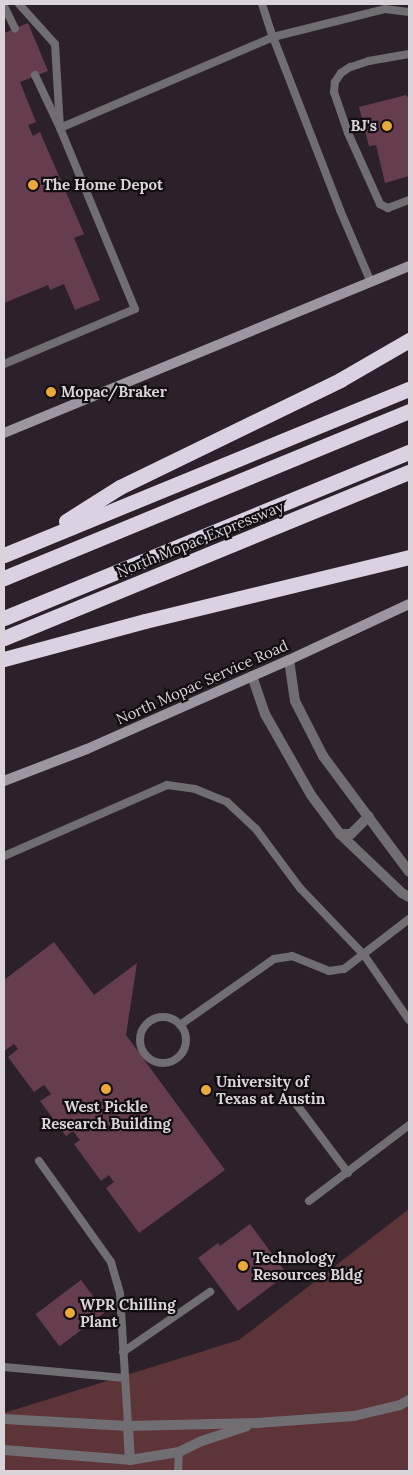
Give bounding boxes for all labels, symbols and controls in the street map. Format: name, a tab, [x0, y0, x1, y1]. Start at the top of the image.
place label: BJ's	[350, 117, 377, 135]
marker: BJ's	[381, 120, 393, 132]
place label: The Home Depot	[43, 176, 163, 194]
marker: The Home Depot	[27, 179, 39, 191]
place label: Mopac/Braker	[61, 383, 167, 401]
marker: Mopac/Braker	[45, 386, 57, 398]
street label: North Mopac Expressway	[114, 497, 286, 581]
street label: North Mopac Service Road	[113, 636, 291, 728]
place label: University of Texas at Austin	[216, 1072, 325, 1107]
marker: West Pickle Research Building	[100, 1083, 112, 1095]
marker: University of Texas at Austin	[200, 1084, 212, 1096]
place label: West Pickle Research Building	[41, 1097, 171, 1132]
place label: Technology Resources Bldg	[253, 1248, 362, 1283]
marker: Technology Resources Bldg	[237, 1260, 249, 1272]
place label: WPR Chilling Plant	[80, 1295, 176, 1330]
marker: WPR Chilling Plant	[64, 1307, 76, 1319]

